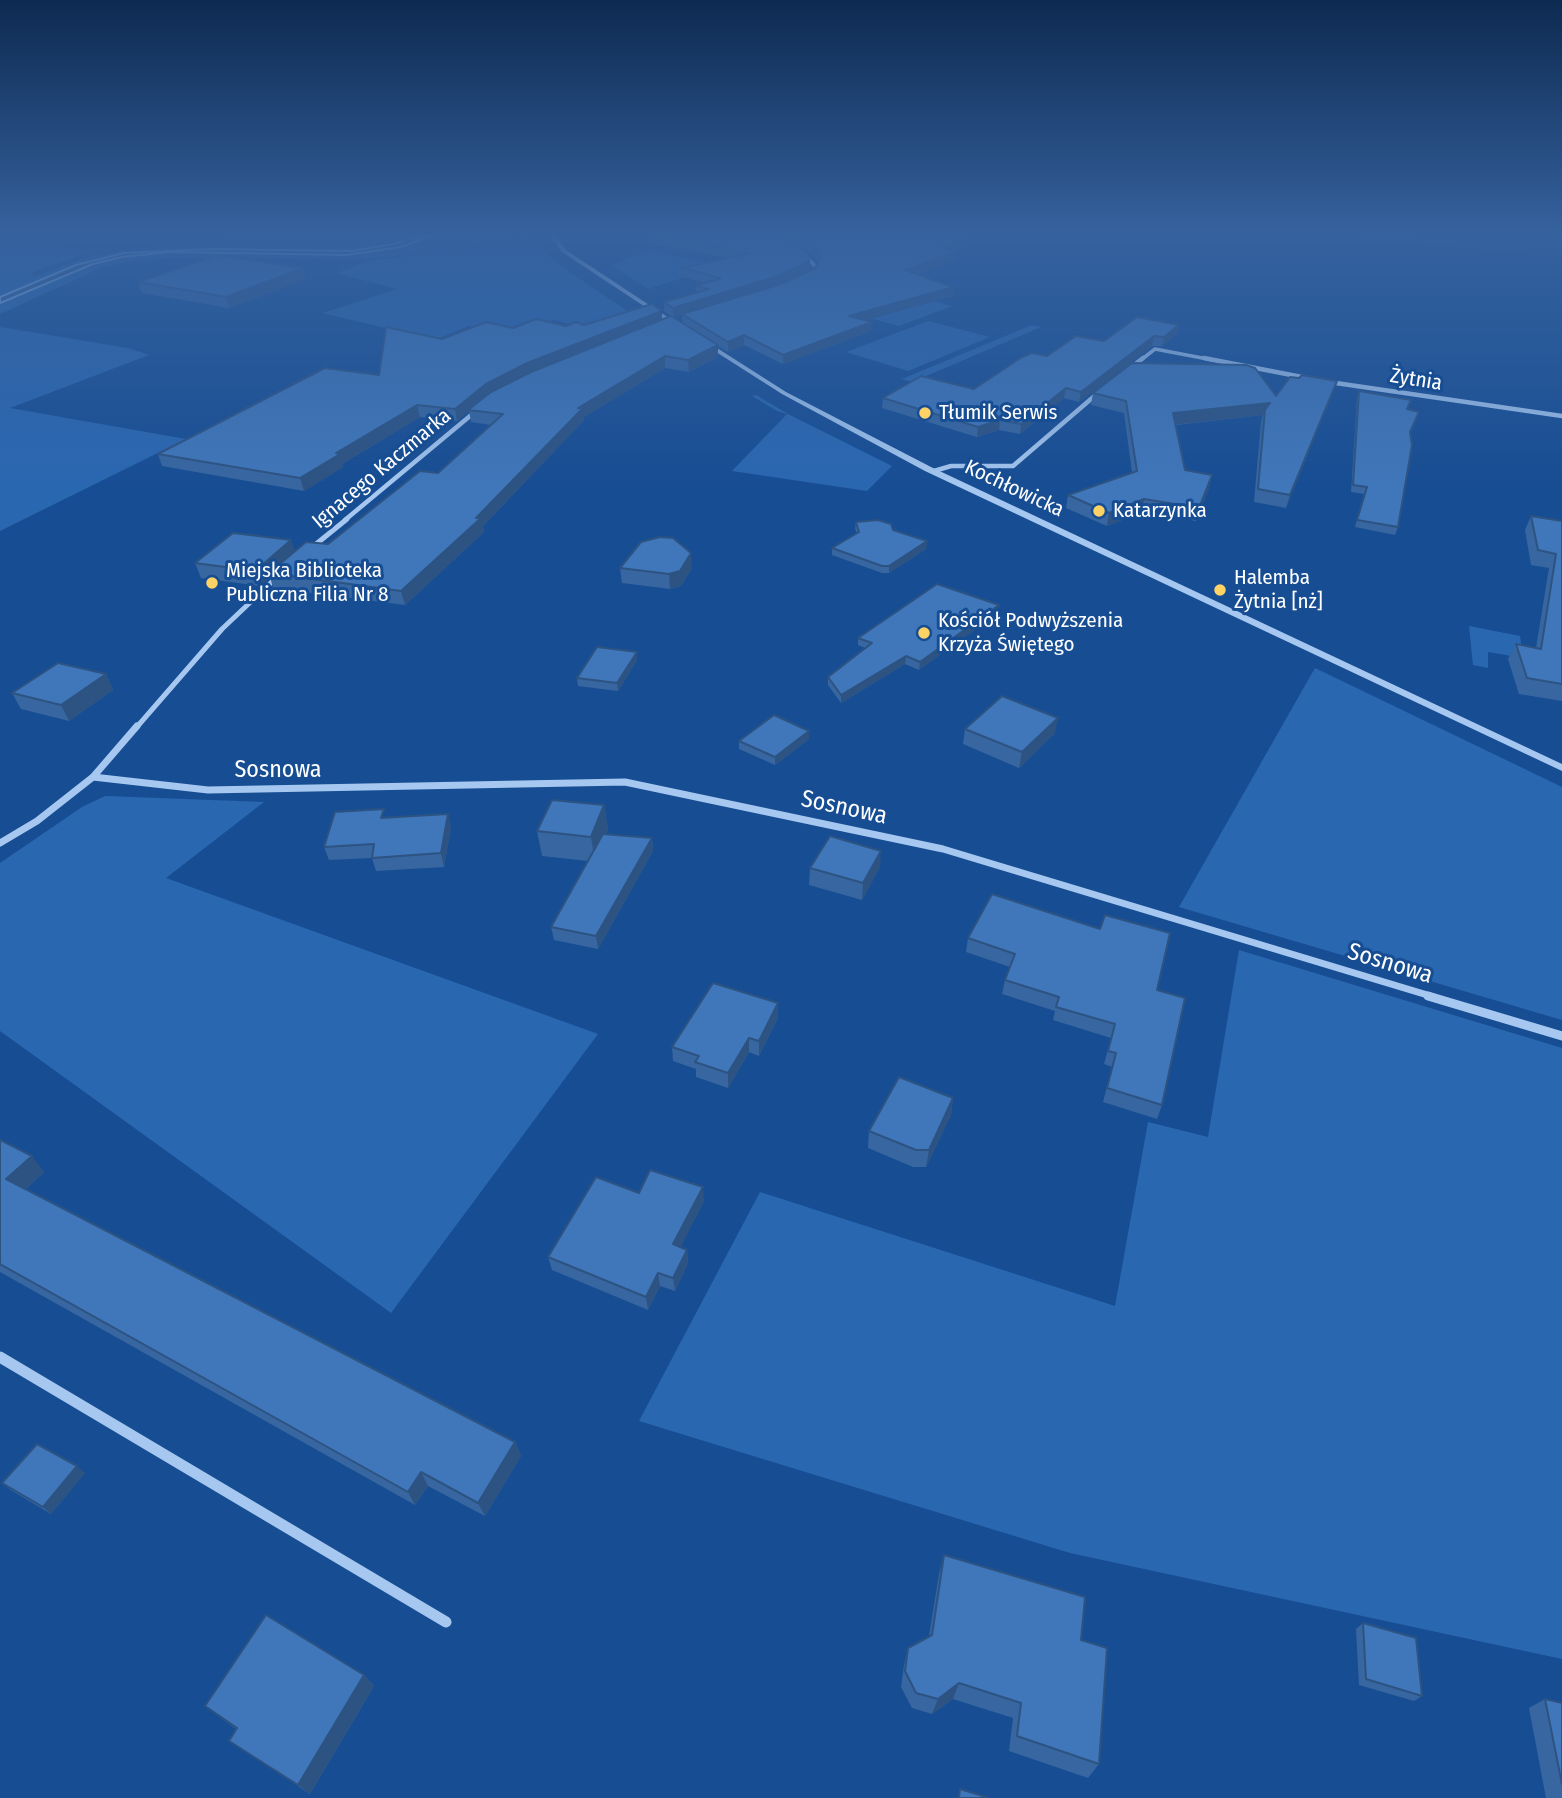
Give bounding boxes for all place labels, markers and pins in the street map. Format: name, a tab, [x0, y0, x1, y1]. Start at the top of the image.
place label: Tłumik Serwis	[939, 400, 1058, 426]
marker: Tłumik Serwis	[917, 405, 933, 421]
place label: Katarzynka	[1113, 498, 1207, 524]
marker: Katarzynka	[1091, 503, 1107, 519]
place label: Miejska Biblioteka Publiczna Filia Nr 8	[226, 558, 388, 608]
place label: Halemba Żytnia [nż]	[1234, 565, 1323, 615]
marker: Miejska Biblioteka Publiczna Filia Nr 8	[204, 575, 220, 591]
marker: Halemba Żytnia [nż]	[1212, 582, 1228, 598]
place label: Kościół Podwyższenia Krzyża Świętego	[938, 608, 1123, 658]
marker: Kościół Podwyższenia Krzyża Świętego	[916, 625, 932, 641]

